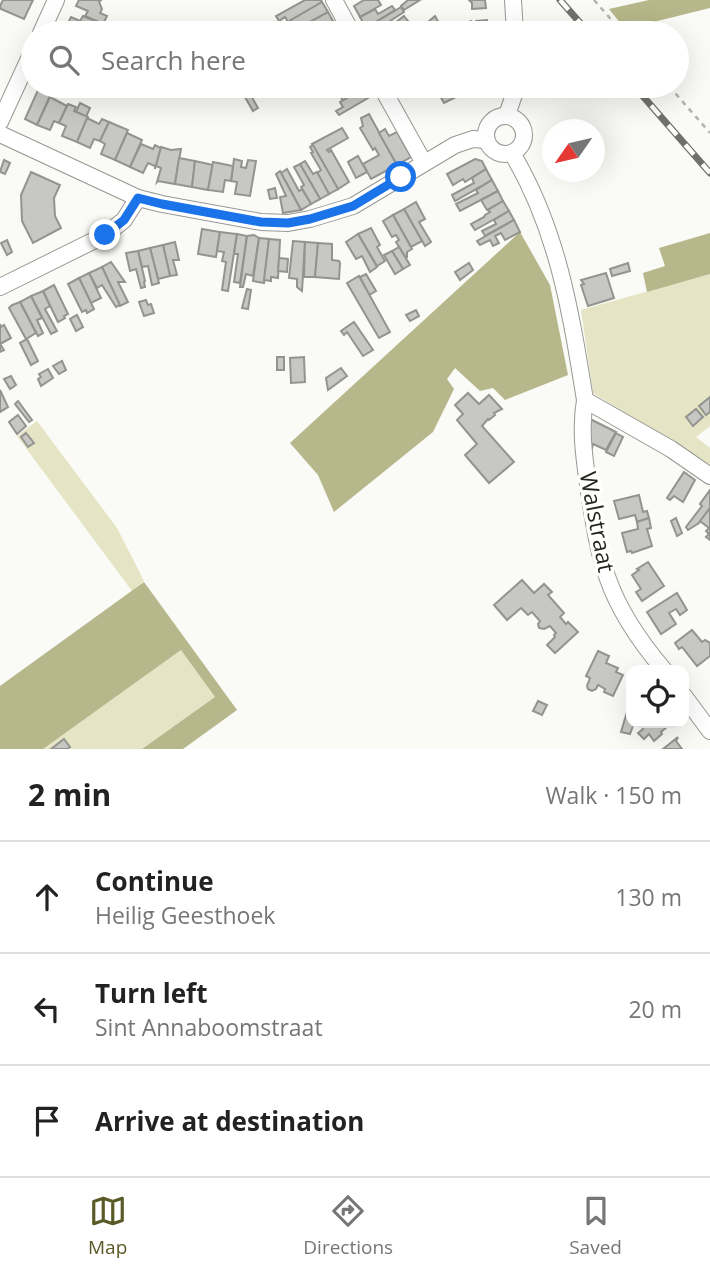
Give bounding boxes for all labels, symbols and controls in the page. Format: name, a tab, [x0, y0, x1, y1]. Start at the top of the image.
search box	[21, 21, 689, 98]
icon: search	[45, 41, 83, 79]
text: Search here	[101, 42, 246, 78]
north arrow	[542, 119, 605, 182]
route start	[385, 161, 416, 192]
route end	[89, 219, 120, 250]
street label: Walstraat	[573, 469, 623, 575]
map controls	[626, 665, 689, 728]
button: locate	[626, 665, 689, 728]
text: 2 min	[28, 774, 111, 815]
text: Walk · 150 m	[545, 779, 682, 811]
text: Continue	[95, 863, 214, 899]
icon: ahead	[28, 878, 66, 916]
text: 130 m	[615, 881, 682, 913]
text: Heilig Geesthoek	[95, 899, 275, 931]
text: Turn left	[95, 975, 207, 1011]
icon: left	[28, 990, 66, 1028]
text: 20 m	[628, 993, 682, 1025]
text: Sint Annaboomstraat	[95, 1011, 323, 1043]
icon: arrive	[28, 1102, 66, 1140]
text: Arrive at destination	[95, 1103, 364, 1139]
tab: Map	[88, 1192, 127, 1260]
tab: Directions	[303, 1192, 393, 1260]
tab: Saved	[569, 1192, 622, 1260]

